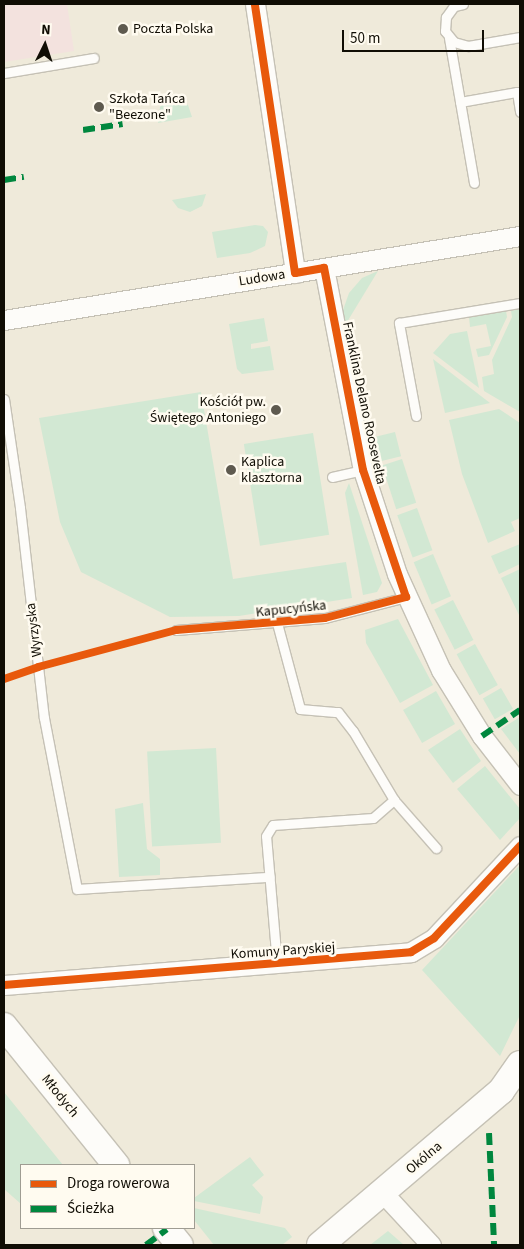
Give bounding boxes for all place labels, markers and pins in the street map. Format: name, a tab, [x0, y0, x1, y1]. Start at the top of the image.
place label: Poczta Polska	[133, 21, 213, 37]
marker: Poczta Polska	[117, 23, 129, 35]
place label: Szkoła Tańca "Beezone"	[109, 91, 185, 124]
marker: Szkoła Tańca "Beezone"	[93, 101, 105, 113]
place label: Kościół pw. Świętego Antoniego	[150, 394, 266, 427]
marker: Kościół pw. Świętego Antoniego	[270, 404, 282, 416]
place label: Kaplica klasztorna	[241, 454, 302, 487]
marker: Kaplica klasztorna	[225, 464, 237, 476]

